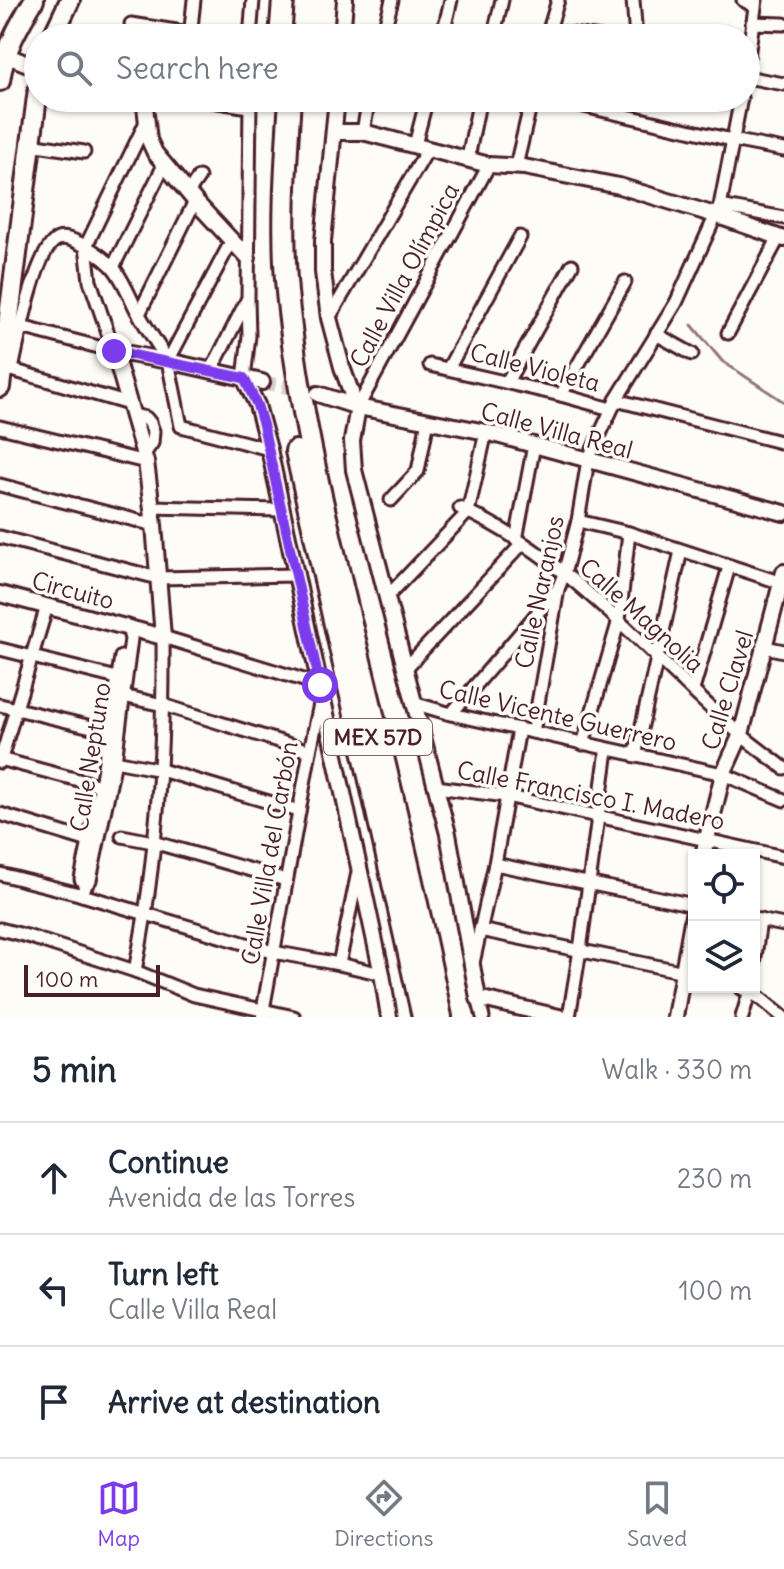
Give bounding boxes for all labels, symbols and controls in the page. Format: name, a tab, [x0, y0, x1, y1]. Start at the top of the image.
search box	[24, 24, 760, 112]
icon: search	[52, 46, 96, 90]
text: Search here	[116, 49, 279, 87]
street label: Calle Villa Olímpica	[343, 178, 465, 372]
route end	[96, 333, 132, 369]
street label: Calle Violeta	[467, 336, 603, 398]
street label: Calle Villa Real	[478, 395, 636, 465]
street label: Calle Naranjos	[508, 513, 570, 671]
street label: Calle Magnolia	[574, 551, 710, 679]
street label: Circuito	[29, 565, 117, 615]
street label: Calle Clavel	[695, 627, 759, 753]
route start	[302, 667, 338, 703]
street label: Calle Vicente Guerrero	[436, 673, 680, 757]
street label: Calle Neptuno	[63, 680, 117, 834]
road number: MEX 57D	[324, 719, 432, 755]
street label: Calle Villa del Carbón	[235, 739, 303, 967]
street label: Calle Francisco I. Madero	[455, 754, 727, 836]
map controls	[688, 849, 760, 993]
button: locate	[688, 849, 760, 921]
button: layers	[688, 921, 760, 993]
scale bar	[24, 961, 160, 997]
text: 100 m	[36, 965, 98, 993]
text: 5 min	[32, 1048, 117, 1091]
text: Walk · 330 m	[602, 1053, 752, 1086]
text: Continue	[108, 1143, 229, 1181]
icon: ahead	[32, 1156, 76, 1200]
text: 230 m	[677, 1162, 752, 1195]
text: Avenida de las Torres	[108, 1181, 355, 1214]
text: Turn left	[108, 1255, 219, 1293]
icon: left	[32, 1268, 76, 1312]
text: 100 m	[678, 1274, 752, 1307]
text: Calle Villa Real	[108, 1293, 277, 1326]
icon: arrive	[32, 1380, 76, 1424]
text: Arrive at destination	[108, 1383, 380, 1421]
tab: Map	[97, 1476, 141, 1552]
tab: Directions	[334, 1476, 434, 1552]
tab: Saved	[627, 1476, 687, 1552]

